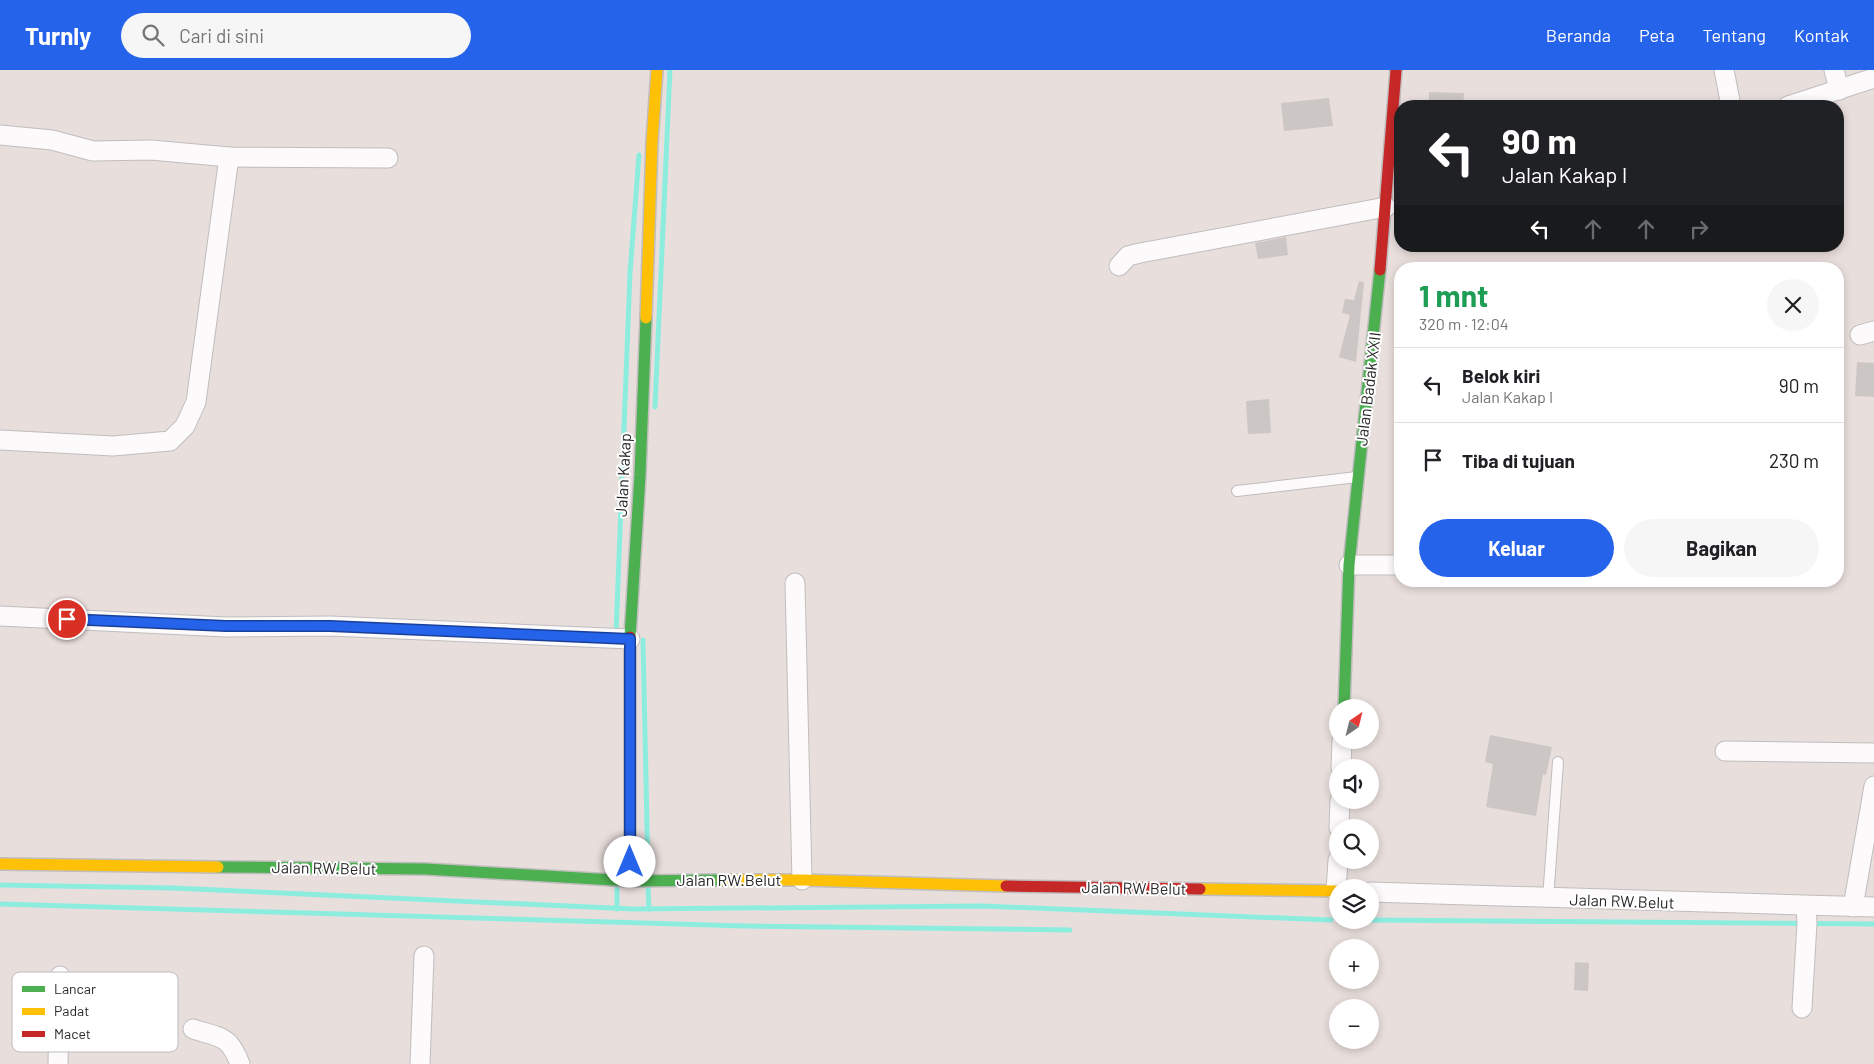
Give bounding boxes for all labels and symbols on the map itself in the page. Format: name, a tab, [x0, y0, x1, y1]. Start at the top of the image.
street label: Jalan Badak XXII	[1351, 331, 1384, 447]
street label: Jalan Kakap	[611, 433, 634, 517]
pin	[46, 598, 88, 640]
north arrow	[1329, 699, 1379, 749]
position arrow	[603, 835, 655, 887]
street label: Jalan RW.Belut	[271, 857, 377, 878]
street label: Jalan RW.Belut	[677, 870, 781, 889]
street label: Jalan RW.Belut	[1081, 877, 1187, 898]
street label: Jalan RW.Belut	[1569, 889, 1675, 912]
legend	[12, 972, 178, 1052]
text: Lancar	[54, 980, 96, 997]
text: Padat	[54, 1002, 89, 1019]
text: Macet	[54, 1025, 91, 1042]

